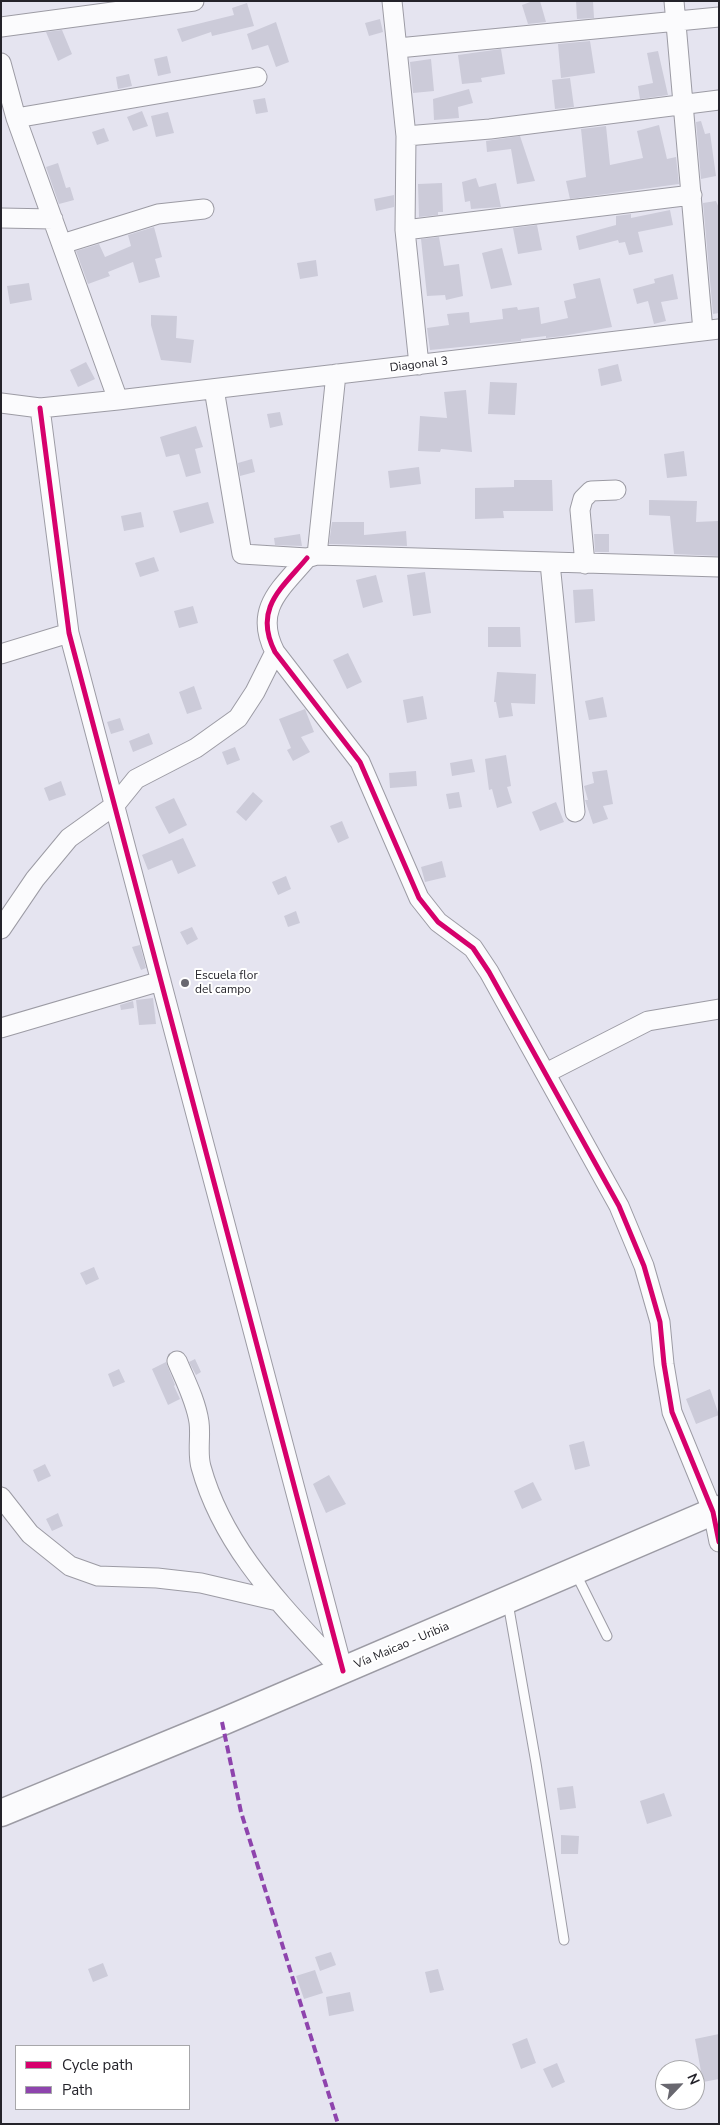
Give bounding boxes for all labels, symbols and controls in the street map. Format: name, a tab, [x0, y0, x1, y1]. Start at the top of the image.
street label: Diagonal 3	[389, 354, 449, 376]
place label: Escuela flor del campo	[195, 969, 258, 997]
marker: Escuela flor del campo	[179, 977, 191, 989]
street label: Vía Maicao - Uribia	[352, 1620, 452, 1672]
legend	[15, 2045, 190, 2110]
text: Cycle path	[62, 2055, 133, 2075]
north arrow	[655, 2060, 705, 2110]
text: N	[682, 2070, 704, 2088]
text: Path	[62, 2080, 93, 2100]

